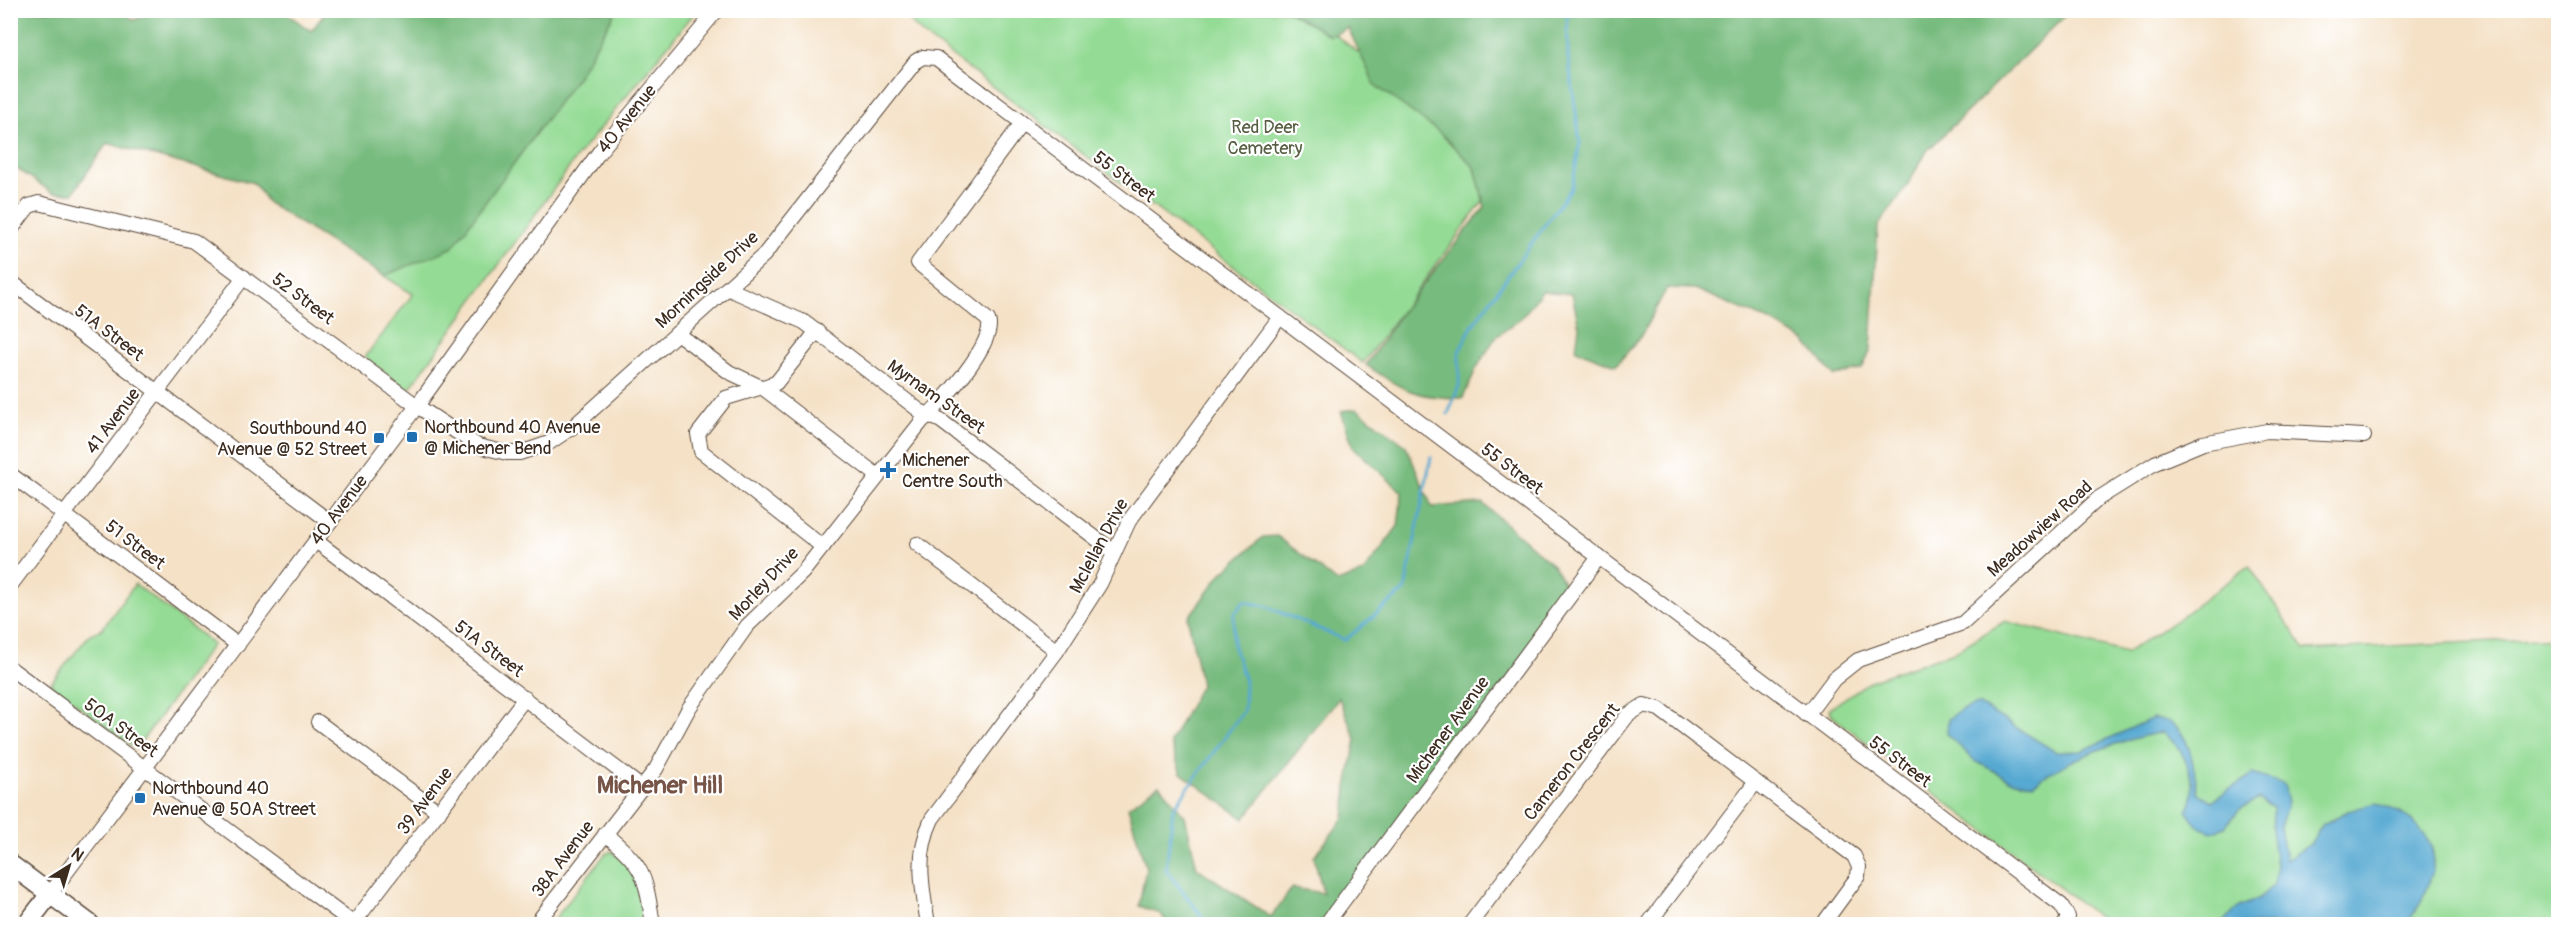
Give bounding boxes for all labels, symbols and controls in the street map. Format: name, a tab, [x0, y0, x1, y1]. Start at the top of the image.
street label: 40 Avenue	[592, 80, 662, 158]
park label: Red Deer Cemetery	[1228, 116, 1303, 160]
street label: 55 Street	[1088, 146, 1160, 208]
street label: Morningside Drive	[651, 226, 764, 334]
street label: 52 Street	[267, 268, 339, 330]
street label: 51A Street	[70, 299, 149, 367]
street label: Myrnam Street	[883, 355, 990, 440]
street label: 41 Avenue	[81, 383, 145, 459]
place label: Northbound 40 Avenue @ Michener Bend	[424, 416, 601, 460]
place label: Southbound 40 Avenue @ 52 Street	[217, 417, 368, 461]
marker: Northbound 40 Avenue @ Michener Bend	[405, 430, 419, 444]
marker: Southbound 40 Avenue @ 52 Street	[372, 431, 386, 445]
street label: 55 Street	[1476, 438, 1548, 500]
place label: Michener Centre South	[902, 449, 1003, 493]
marker: Michener Centre South	[879, 461, 897, 479]
street label: 40 Avenue	[305, 470, 373, 550]
street label: Meadowview Road	[1983, 476, 2097, 582]
street label: Mclellan Drive	[1064, 494, 1134, 597]
street label: 51 Street	[100, 515, 170, 576]
street label: Morley Drive	[724, 542, 804, 626]
street label: 51A Street	[450, 615, 529, 683]
street label: Michener Avenue	[1401, 672, 1495, 788]
street label: 50A Street	[79, 693, 163, 763]
street label: Cameron Crescent	[1519, 698, 1626, 825]
street label: 55 Street	[1864, 731, 1936, 793]
street label: 39 Avenue	[392, 763, 458, 839]
district label: Michener Hill	[597, 771, 723, 800]
place label: Northbound 40 Avenue @ 50A Street	[152, 777, 317, 821]
marker: Northbound 40 Avenue @ 50A Street	[133, 791, 147, 805]
street label: 38A Avenue	[527, 816, 599, 902]
north arrow	[39, 836, 99, 896]
text: N	[67, 844, 88, 866]

